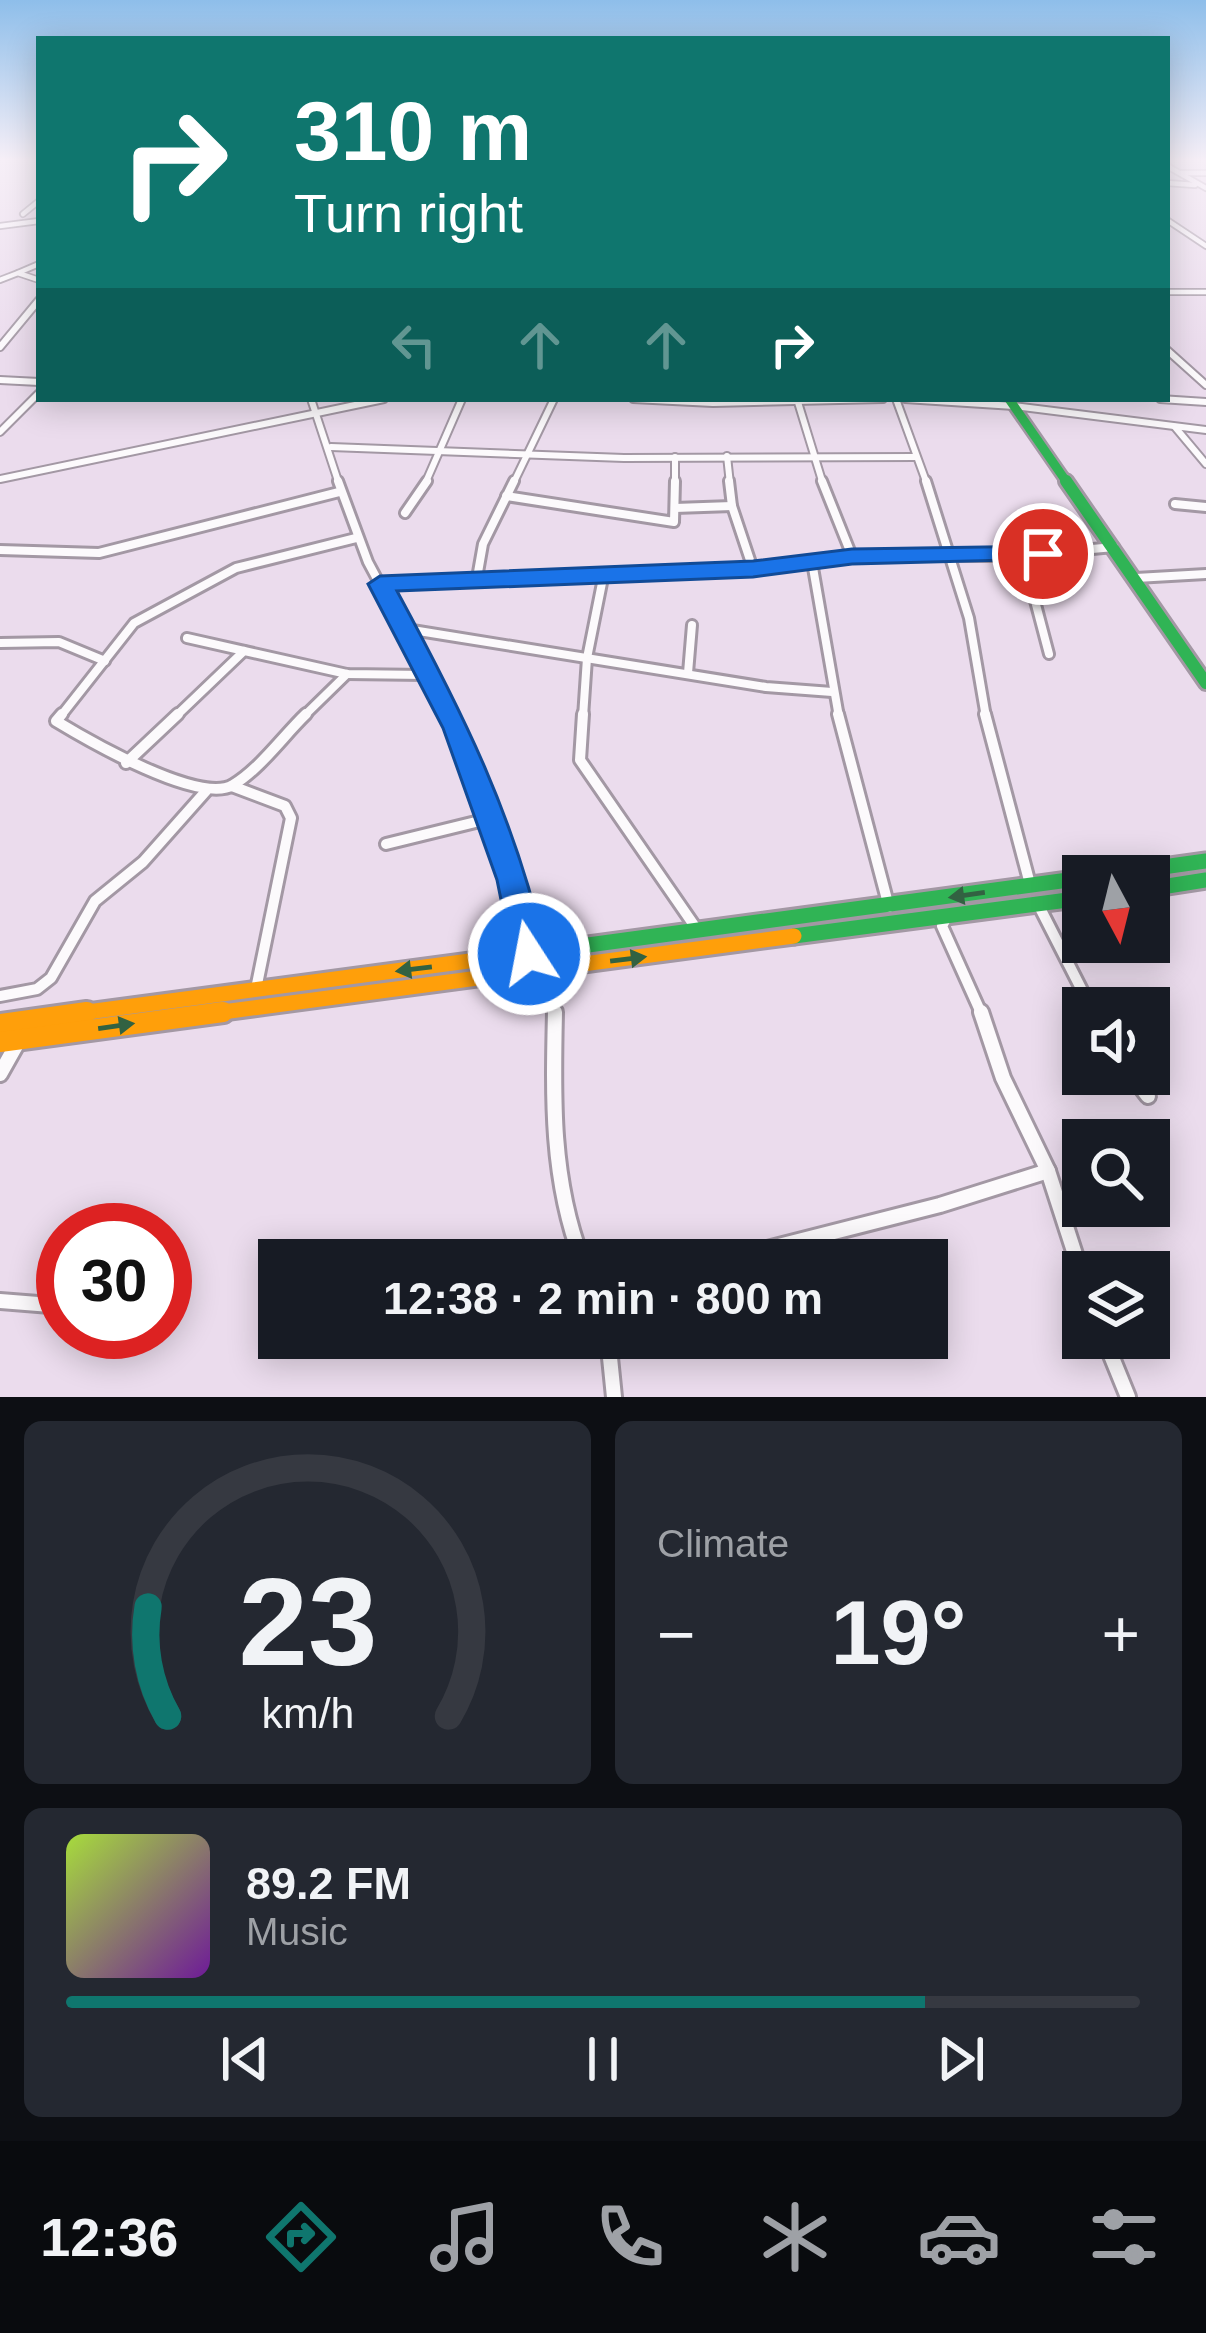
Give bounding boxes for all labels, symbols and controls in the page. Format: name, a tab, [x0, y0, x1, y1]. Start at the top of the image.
icon: right	[96, 84, 252, 240]
text: 310 m	[294, 84, 532, 178]
text: Turn right	[294, 183, 523, 243]
icon: left	[381, 312, 447, 378]
icon: ahead	[507, 312, 573, 378]
icon: ahead	[633, 312, 699, 378]
icon: right	[759, 312, 825, 378]
pin	[992, 503, 1094, 605]
icon: arrive	[1010, 521, 1076, 587]
north arrow	[1062, 855, 1170, 963]
map controls	[1062, 855, 1170, 1359]
one-way arrow	[948, 886, 985, 905]
position arrow	[466, 891, 592, 1017]
one-way arrow	[609, 949, 647, 968]
one-way arrow	[395, 959, 432, 978]
button: sound	[1062, 987, 1170, 1095]
one-way arrow	[98, 1016, 135, 1035]
button: search	[1062, 1119, 1170, 1227]
speed limit sign: 30	[36, 1203, 192, 1359]
button: layers	[1062, 1251, 1170, 1359]
text: 12:38 · 2 min · 800 m	[383, 1273, 823, 1324]
text: Climate	[657, 1522, 789, 1565]
text: 23	[238, 1552, 377, 1691]
text: 19°	[830, 1583, 967, 1683]
text: −	[657, 1597, 696, 1671]
text: +	[1101, 1597, 1140, 1671]
text: km/h	[261, 1688, 354, 1736]
text: 89.2 FM	[246, 1858, 411, 1909]
text: Music	[246, 1910, 348, 1953]
icon: previous	[212, 2026, 278, 2092]
icon: pause	[570, 2026, 636, 2092]
icon: next	[928, 2026, 994, 2092]
icon: directions	[259, 2195, 343, 2279]
icon: music	[423, 2195, 507, 2279]
icon: phone	[588, 2195, 672, 2279]
icon: climate	[753, 2195, 837, 2279]
icon: car	[917, 2195, 1001, 2279]
icon: filters	[1082, 2195, 1166, 2279]
text: 12:36	[40, 2207, 178, 2267]

